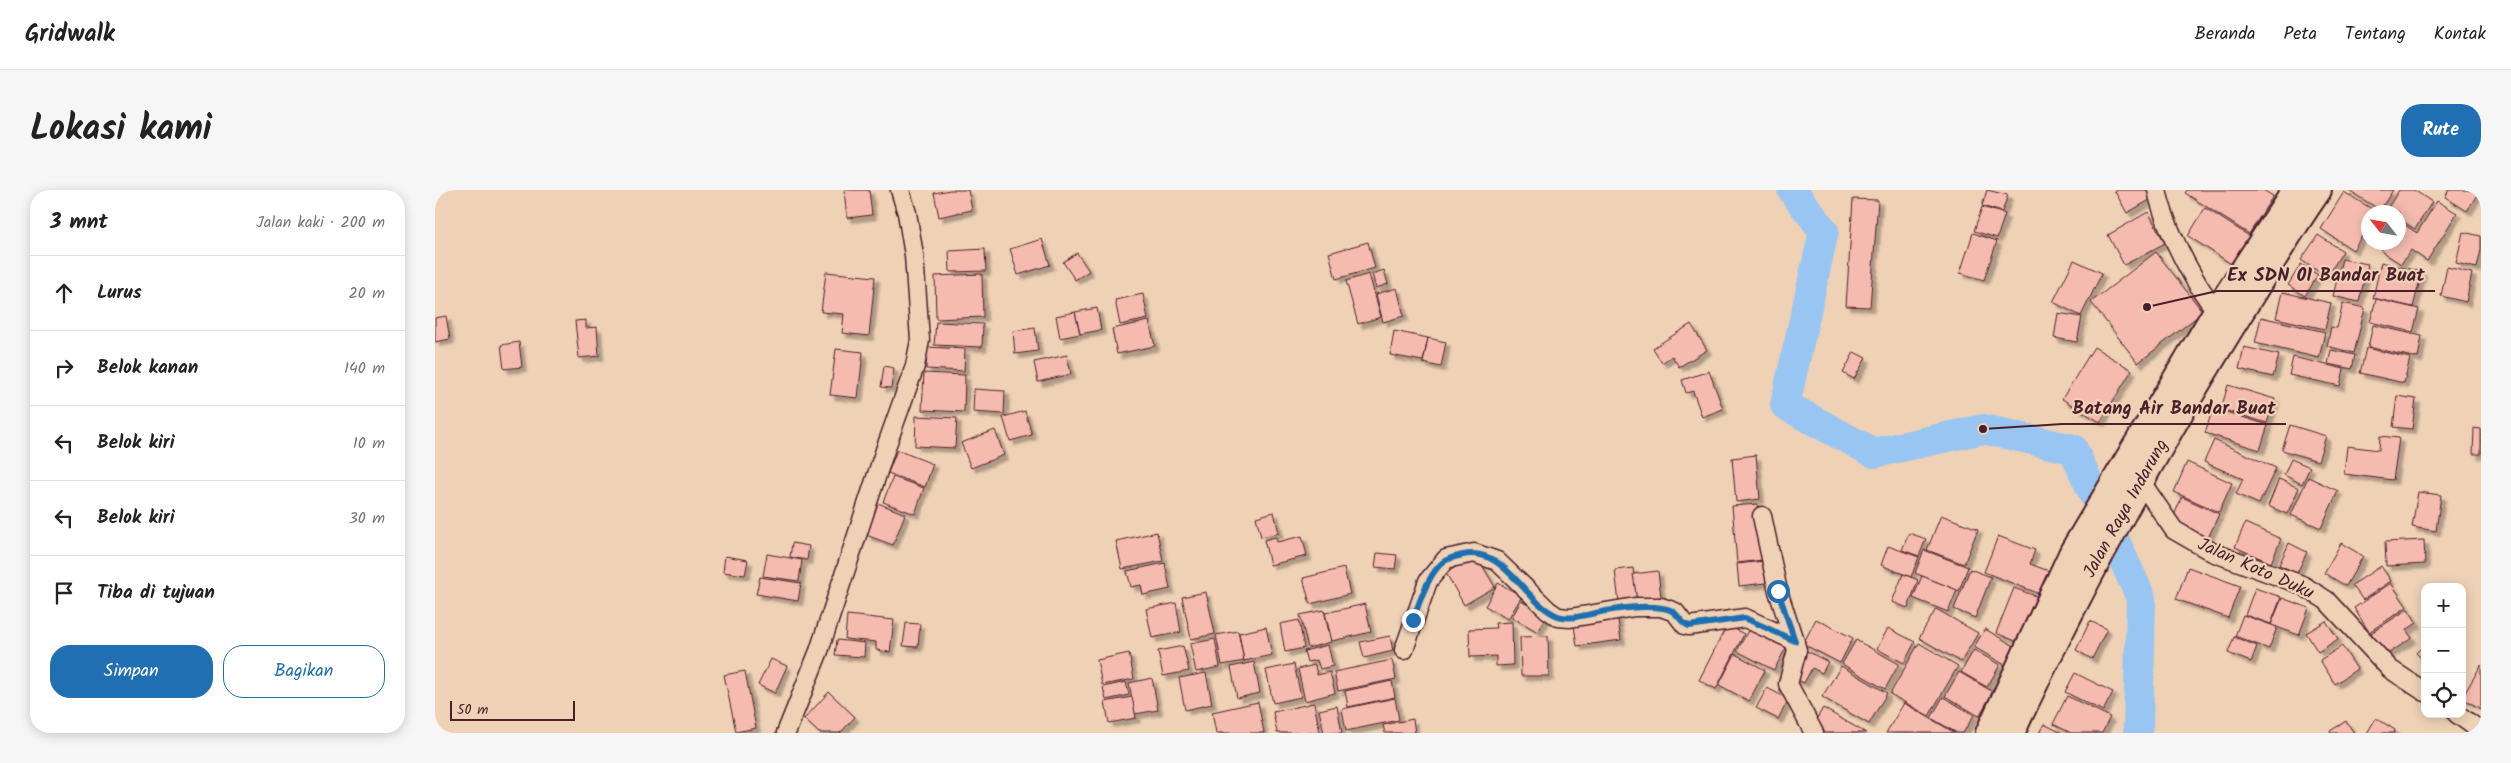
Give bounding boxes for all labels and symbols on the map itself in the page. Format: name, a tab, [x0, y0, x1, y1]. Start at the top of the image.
north arrow	[2361, 205, 2406, 250]
callout: Ex SDN 01 Bandar Buat	[2217, 257, 2435, 291]
text: Ex SDN 01 Bandar Buat	[2227, 261, 2425, 291]
callout: Batang Air Bandar Buat	[2062, 390, 2286, 424]
text: Batang Air Bandar Buat	[2072, 394, 2276, 424]
street label: Jalan Raya Indarung	[2076, 434, 2177, 584]
street label: Jalan Koto Duku	[2192, 531, 2319, 608]
route start	[1767, 580, 1790, 603]
route end	[1402, 609, 1425, 632]
scale bar	[450, 698, 575, 721]

